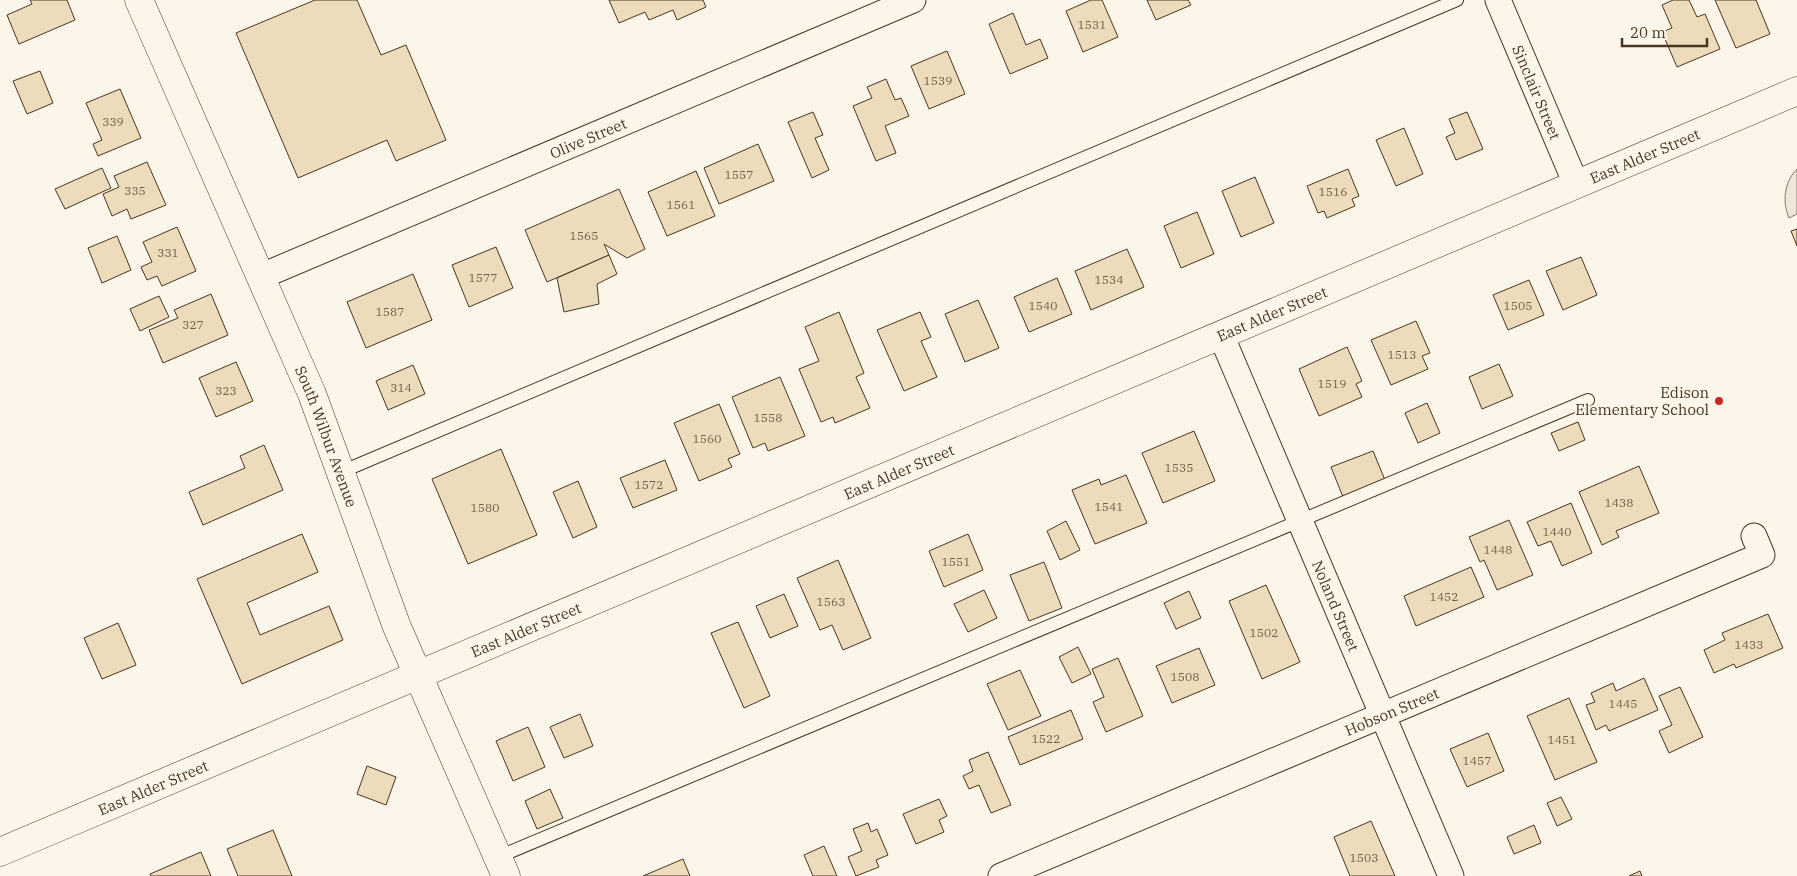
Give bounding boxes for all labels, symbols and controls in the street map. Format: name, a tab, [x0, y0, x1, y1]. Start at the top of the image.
scale bar	[1622, 15, 1707, 47]
house number: 1531	[1078, 17, 1106, 32]
text: 20 m	[1630, 23, 1666, 42]
street label: Sinclair Street	[1509, 42, 1565, 142]
house number: 1539	[924, 73, 952, 88]
street label: Olive Street	[547, 113, 629, 162]
house number: 339	[102, 114, 124, 129]
street label: East Alder Street	[1587, 124, 1703, 187]
house number: 1557	[725, 167, 753, 182]
house number: 335	[124, 183, 146, 198]
house number: 1516	[1319, 184, 1347, 199]
house number: 1561	[667, 197, 695, 212]
house number: 1565	[570, 228, 598, 243]
house number: 331	[157, 245, 179, 260]
house number: 1577	[469, 270, 497, 285]
house number: 1534	[1095, 272, 1123, 287]
street label: East Alder Street	[1214, 282, 1330, 345]
house number: 1540	[1029, 298, 1057, 313]
house number: 1505	[1504, 298, 1532, 313]
house number: 1587	[376, 304, 404, 319]
house number: 327	[182, 317, 204, 332]
house number: 1513	[1388, 347, 1416, 362]
street label: South Wilbur Avenue	[291, 363, 362, 509]
house number: 1519	[1318, 376, 1346, 391]
house number: 314	[390, 380, 412, 395]
house number: 323	[215, 383, 237, 398]
place label: Edison Elementary School	[1575, 383, 1709, 419]
marker: Edison Elementary School	[1713, 395, 1725, 407]
house number: 1558	[754, 410, 782, 425]
house number: 1560	[693, 431, 721, 446]
street label: East Alder Street	[841, 440, 957, 503]
house number: 1535	[1165, 460, 1193, 475]
house number: 1572	[635, 477, 663, 492]
house number: 1438	[1605, 495, 1633, 510]
house number: 1541	[1095, 499, 1123, 514]
house number: 1580	[471, 500, 499, 515]
house number: 1440	[1543, 524, 1571, 539]
house number: 1448	[1484, 542, 1512, 557]
house number: 1551	[942, 554, 970, 569]
street label: Noland Street	[1308, 557, 1364, 654]
house number: 1452	[1430, 589, 1458, 604]
house number: 1563	[817, 594, 845, 609]
street label: East Alder Street	[468, 598, 584, 661]
house number: 1502	[1250, 625, 1278, 640]
house number: 1433	[1735, 637, 1763, 652]
house number: 1508	[1171, 669, 1199, 684]
street label: Hobson Street	[1342, 683, 1442, 739]
house number: 1445	[1609, 696, 1637, 711]
house number: 1522	[1032, 731, 1060, 746]
house number: 1451	[1548, 732, 1576, 747]
house number: 1457	[1463, 753, 1491, 768]
street label: East Alder Street	[95, 756, 211, 819]
house number: 1503	[1350, 850, 1378, 865]

